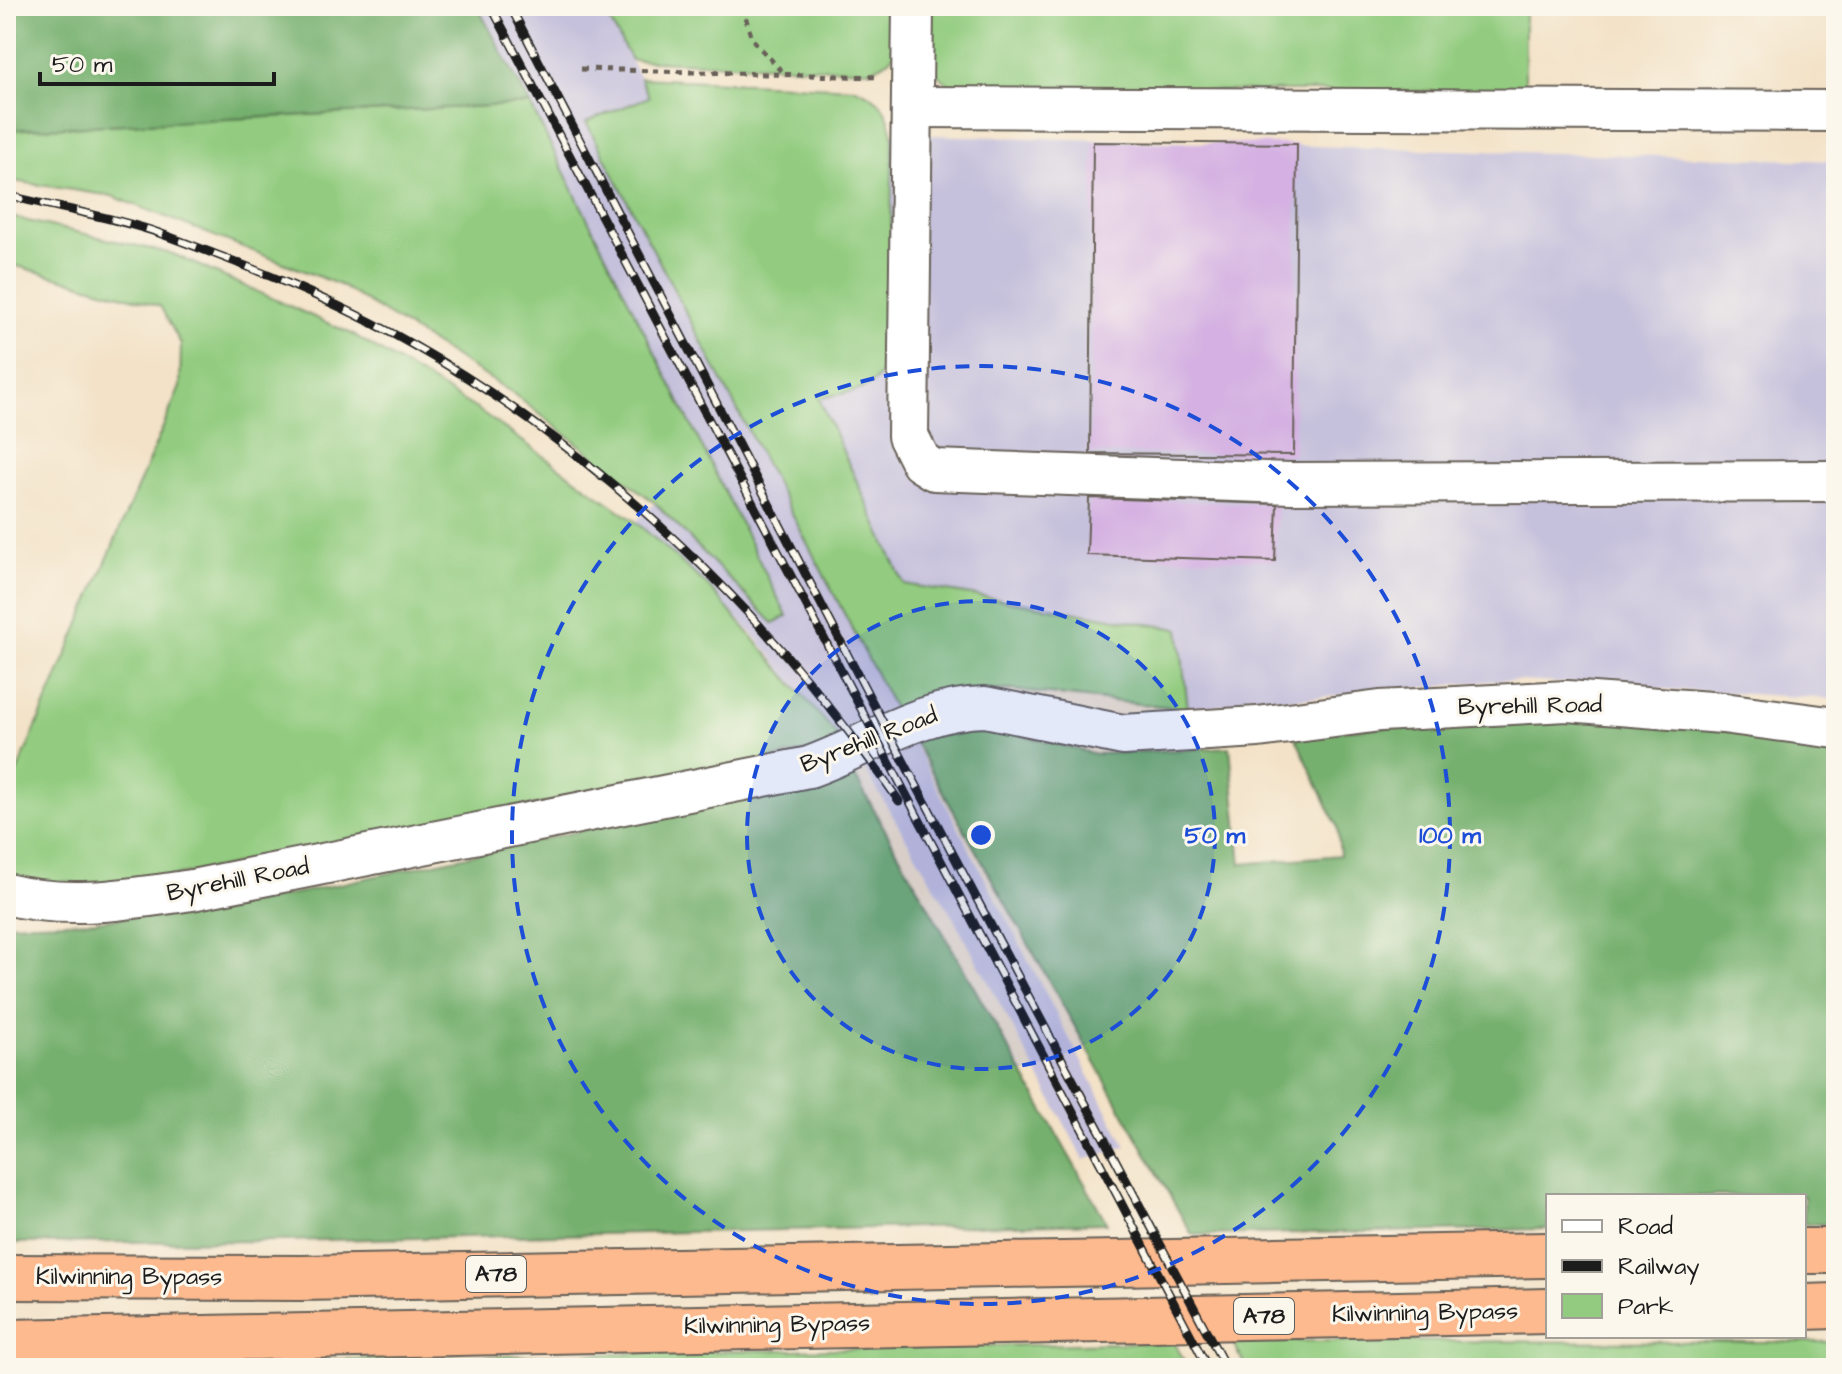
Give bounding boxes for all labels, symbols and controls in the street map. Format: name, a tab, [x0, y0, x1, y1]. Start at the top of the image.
scale bar	[40, 36, 274, 86]
text: 50 m	[52, 48, 113, 82]
street label: Byrehill Road	[1458, 688, 1602, 725]
street label: Byrehill Road	[796, 698, 943, 783]
text: 50 m	[1185, 819, 1246, 853]
text: 100 m	[1419, 819, 1481, 853]
centre of rings	[967, 821, 995, 849]
street label: Byrehill Road	[164, 850, 312, 911]
legend	[1546, 1194, 1806, 1338]
text: Road	[1618, 1210, 1673, 1244]
text: Railway	[1618, 1250, 1700, 1285]
road number: A78	[466, 1256, 526, 1292]
street label: Kilwinning Bypass	[36, 1260, 222, 1295]
text: Park	[1618, 1290, 1674, 1324]
street label: Kilwinning Bypass	[1331, 1294, 1519, 1333]
road number: A78	[1234, 1298, 1294, 1334]
street label: Kilwinning Bypass	[683, 1306, 871, 1345]

